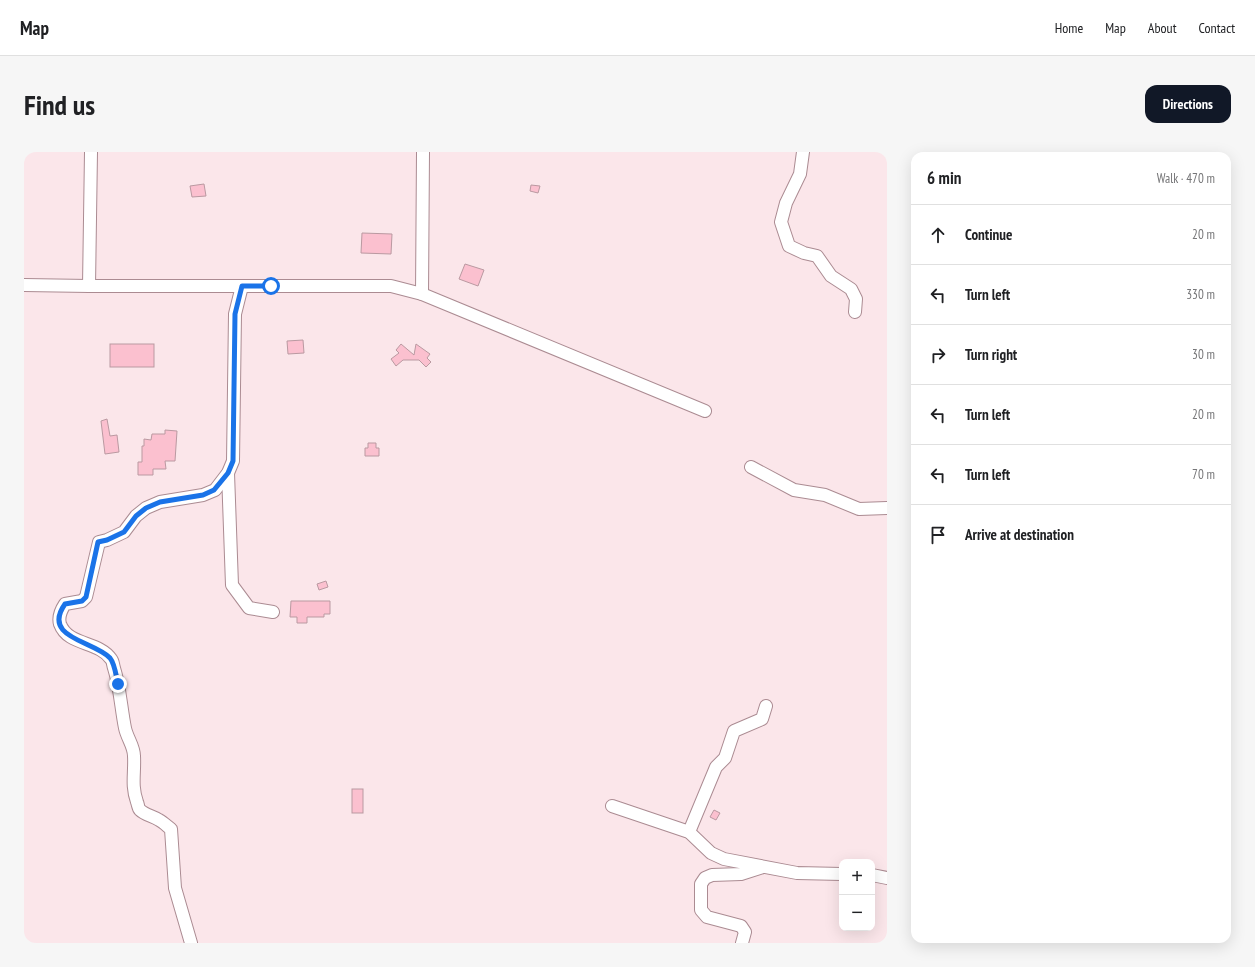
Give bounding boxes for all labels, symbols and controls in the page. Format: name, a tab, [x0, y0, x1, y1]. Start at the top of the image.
text: Map	[20, 16, 49, 40]
text: Home	[1055, 19, 1083, 37]
text: Map	[1105, 19, 1126, 37]
text: About	[1148, 19, 1177, 37]
text: Contact	[1199, 19, 1235, 37]
button: Directions	[1145, 85, 1231, 123]
text: Find us	[24, 86, 95, 123]
text: 6 min	[927, 167, 961, 189]
text: Walk · 470 m	[1157, 170, 1215, 187]
icon: ahead	[927, 224, 949, 246]
text: Continue	[965, 225, 1012, 244]
text: 20 m	[1192, 226, 1215, 243]
route start	[262, 277, 280, 295]
icon: left	[927, 284, 949, 306]
text: Turn left	[965, 285, 1010, 304]
text: 330 m	[1186, 286, 1215, 303]
icon: right	[927, 344, 949, 366]
text: Turn right	[965, 345, 1017, 364]
text: 30 m	[1192, 346, 1215, 363]
icon: left	[927, 404, 949, 426]
text: Turn left	[965, 405, 1010, 424]
text: 20 m	[1192, 406, 1215, 423]
icon: left	[927, 464, 949, 486]
text: Turn left	[965, 465, 1010, 484]
text: 70 m	[1192, 466, 1215, 483]
icon: arrive	[927, 524, 949, 546]
text: Arrive at destination	[965, 525, 1074, 544]
route end	[109, 675, 127, 693]
map controls	[839, 859, 875, 931]
button: +	[839, 859, 875, 895]
button: −	[839, 895, 875, 931]

